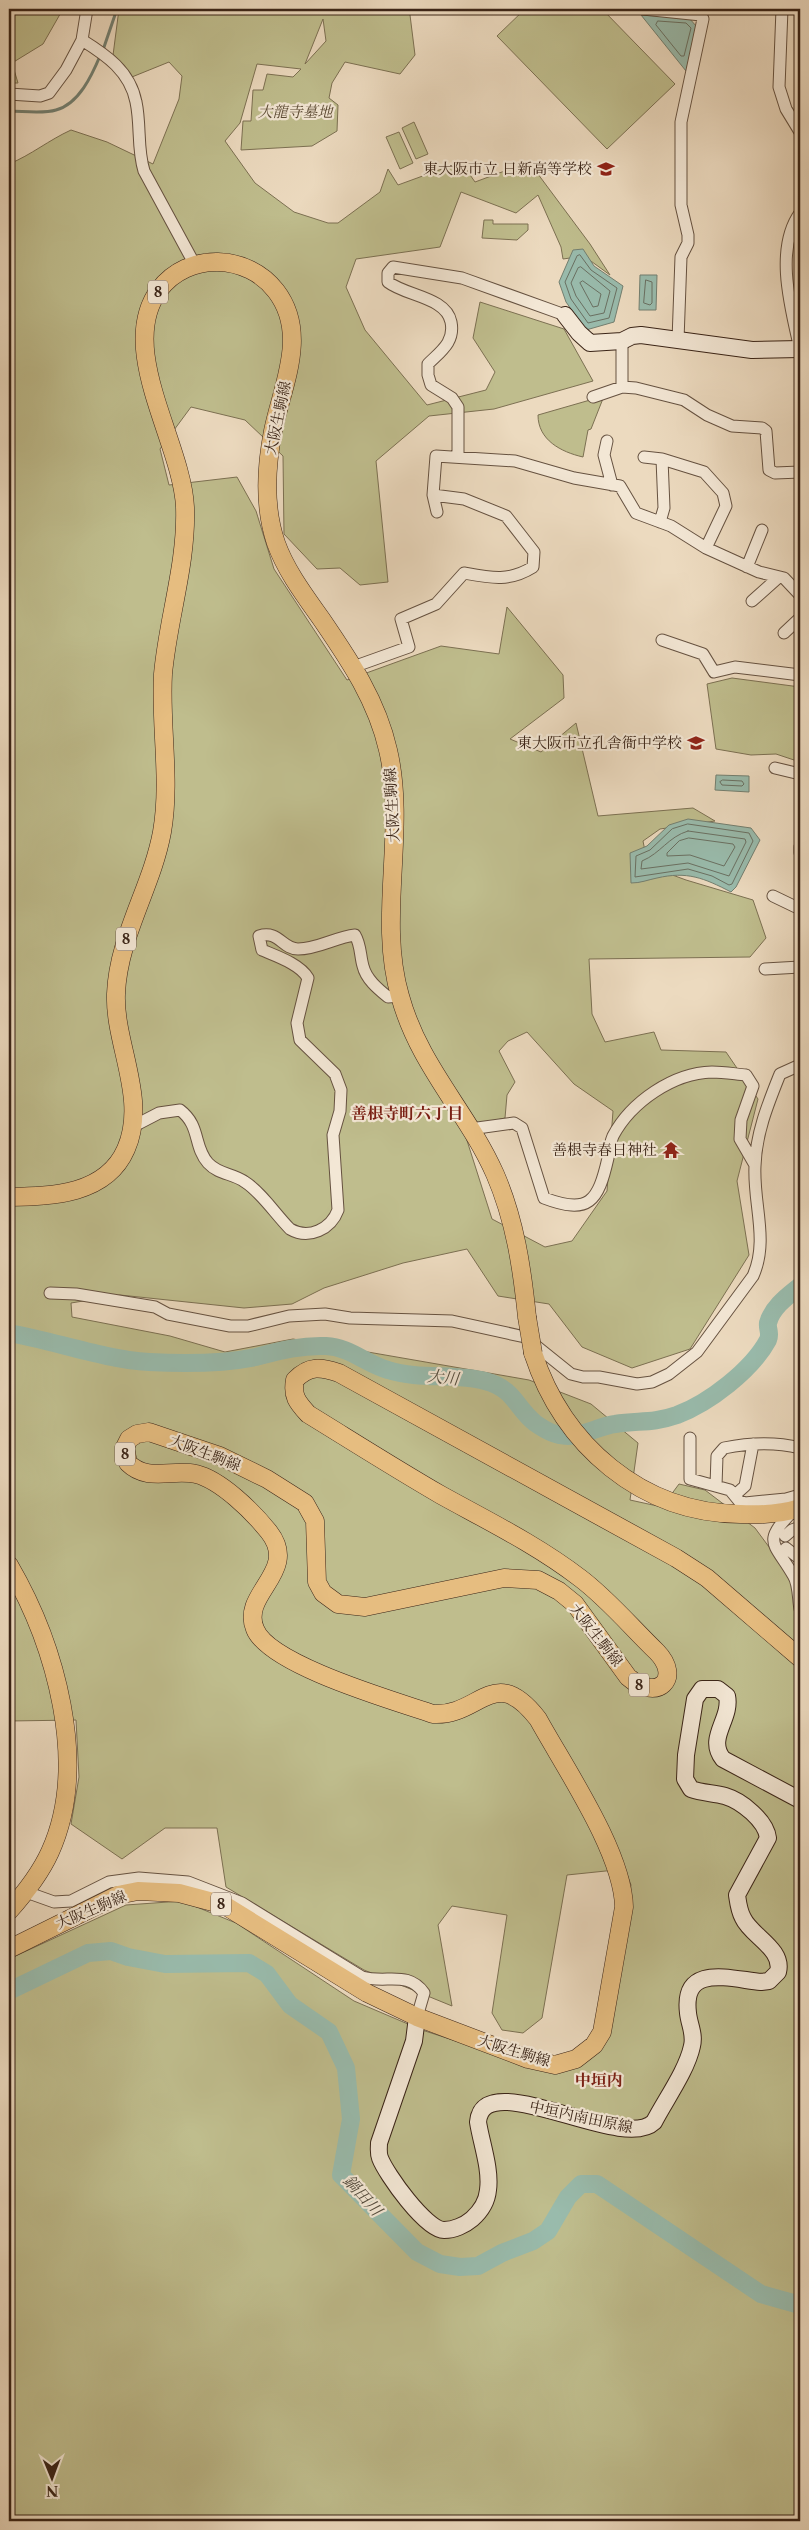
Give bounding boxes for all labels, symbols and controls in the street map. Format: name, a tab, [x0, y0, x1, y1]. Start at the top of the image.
park label: 大龍寺墓地	[257, 102, 334, 121]
place label: 東大阪市立 日新高等学校	[423, 159, 592, 178]
school or university icon: 東大阪市立 日新高等学校	[596, 159, 616, 179]
road number: 8	[148, 280, 168, 304]
street label: 大阪生駒線	[260, 379, 295, 457]
place label: 東大阪市立孔舎衙中学校	[517, 733, 682, 752]
school or university icon: 東大阪市立孔舎衙中学校	[686, 733, 706, 753]
street label: 大阪生駒線	[380, 767, 403, 843]
road number: 8	[116, 928, 136, 951]
district label: 善根寺町六丁目	[351, 1103, 463, 1123]
place label: 善根寺春日神社	[552, 1140, 657, 1159]
temple icon: 善根寺春日神社	[661, 1140, 681, 1160]
water label: 大川	[426, 1365, 462, 1389]
street label: 大阪生駒線	[167, 1430, 244, 1475]
road number: 8	[115, 1442, 135, 1466]
street label: 大阪生駒線	[566, 1599, 627, 1670]
road number: 8	[629, 1674, 649, 1696]
street label: 大阪生駒線	[53, 1886, 129, 1933]
road number: 8	[211, 1892, 231, 1916]
street label: 大阪生駒線	[475, 2030, 553, 2071]
district label: 中垣内	[575, 2070, 623, 2090]
street label: 中垣内南田原線	[528, 2096, 634, 2137]
water label: 鍋田川	[340, 2170, 388, 2221]
north arrow	[28, 2452, 78, 2502]
text: N	[46, 2482, 58, 2500]

